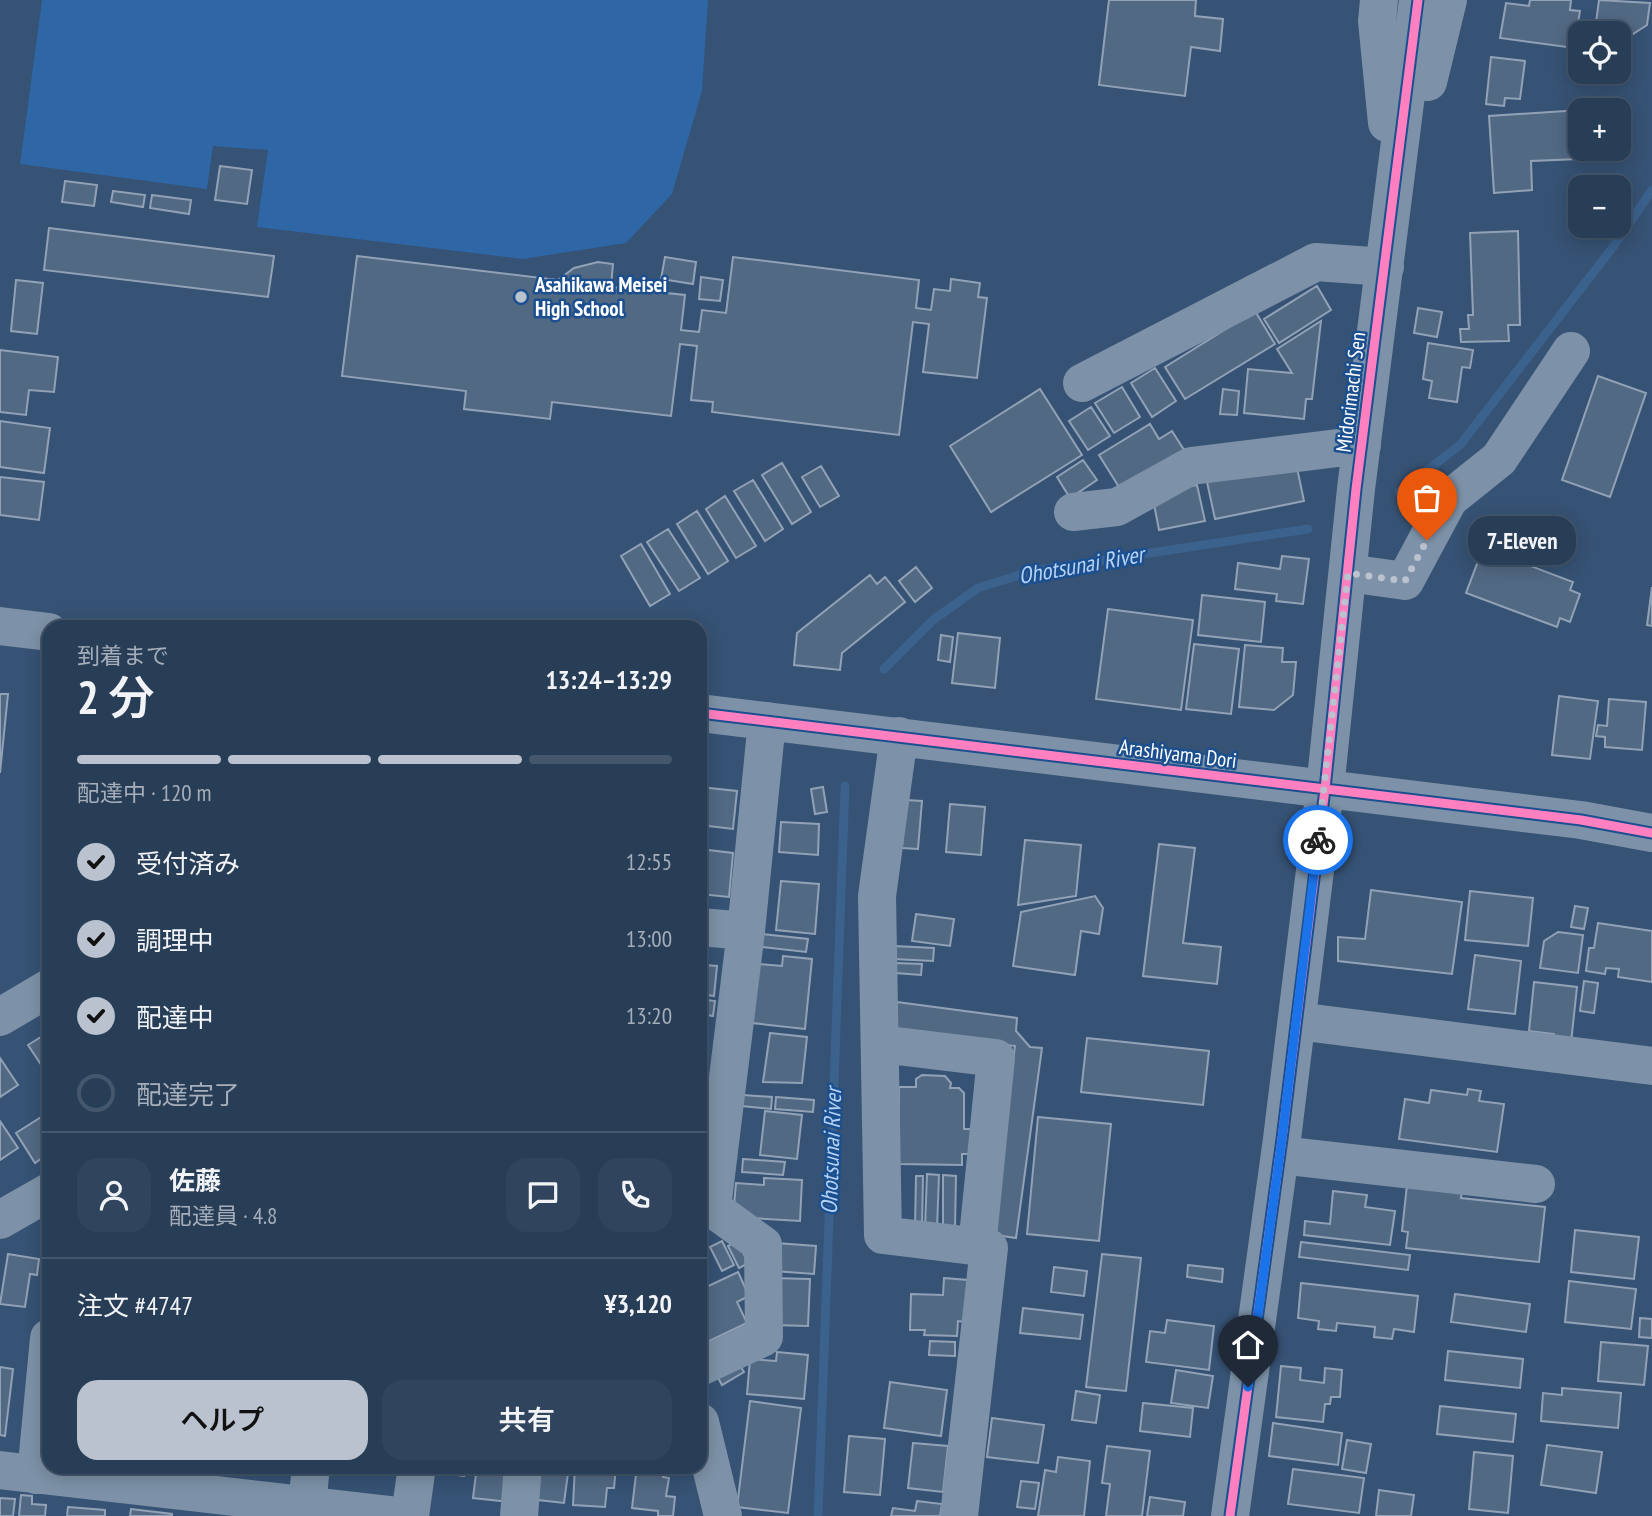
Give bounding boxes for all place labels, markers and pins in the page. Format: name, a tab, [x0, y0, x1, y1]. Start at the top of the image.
place label: Asahikawa Meisei High School	[534, 271, 667, 322]
marker: Asahikawa Meisei High School	[513, 289, 529, 305]
pin	[1397, 468, 1457, 540]
callout: 7-Eleven	[1469, 516, 1578, 564]
pin	[1218, 1315, 1278, 1387]

